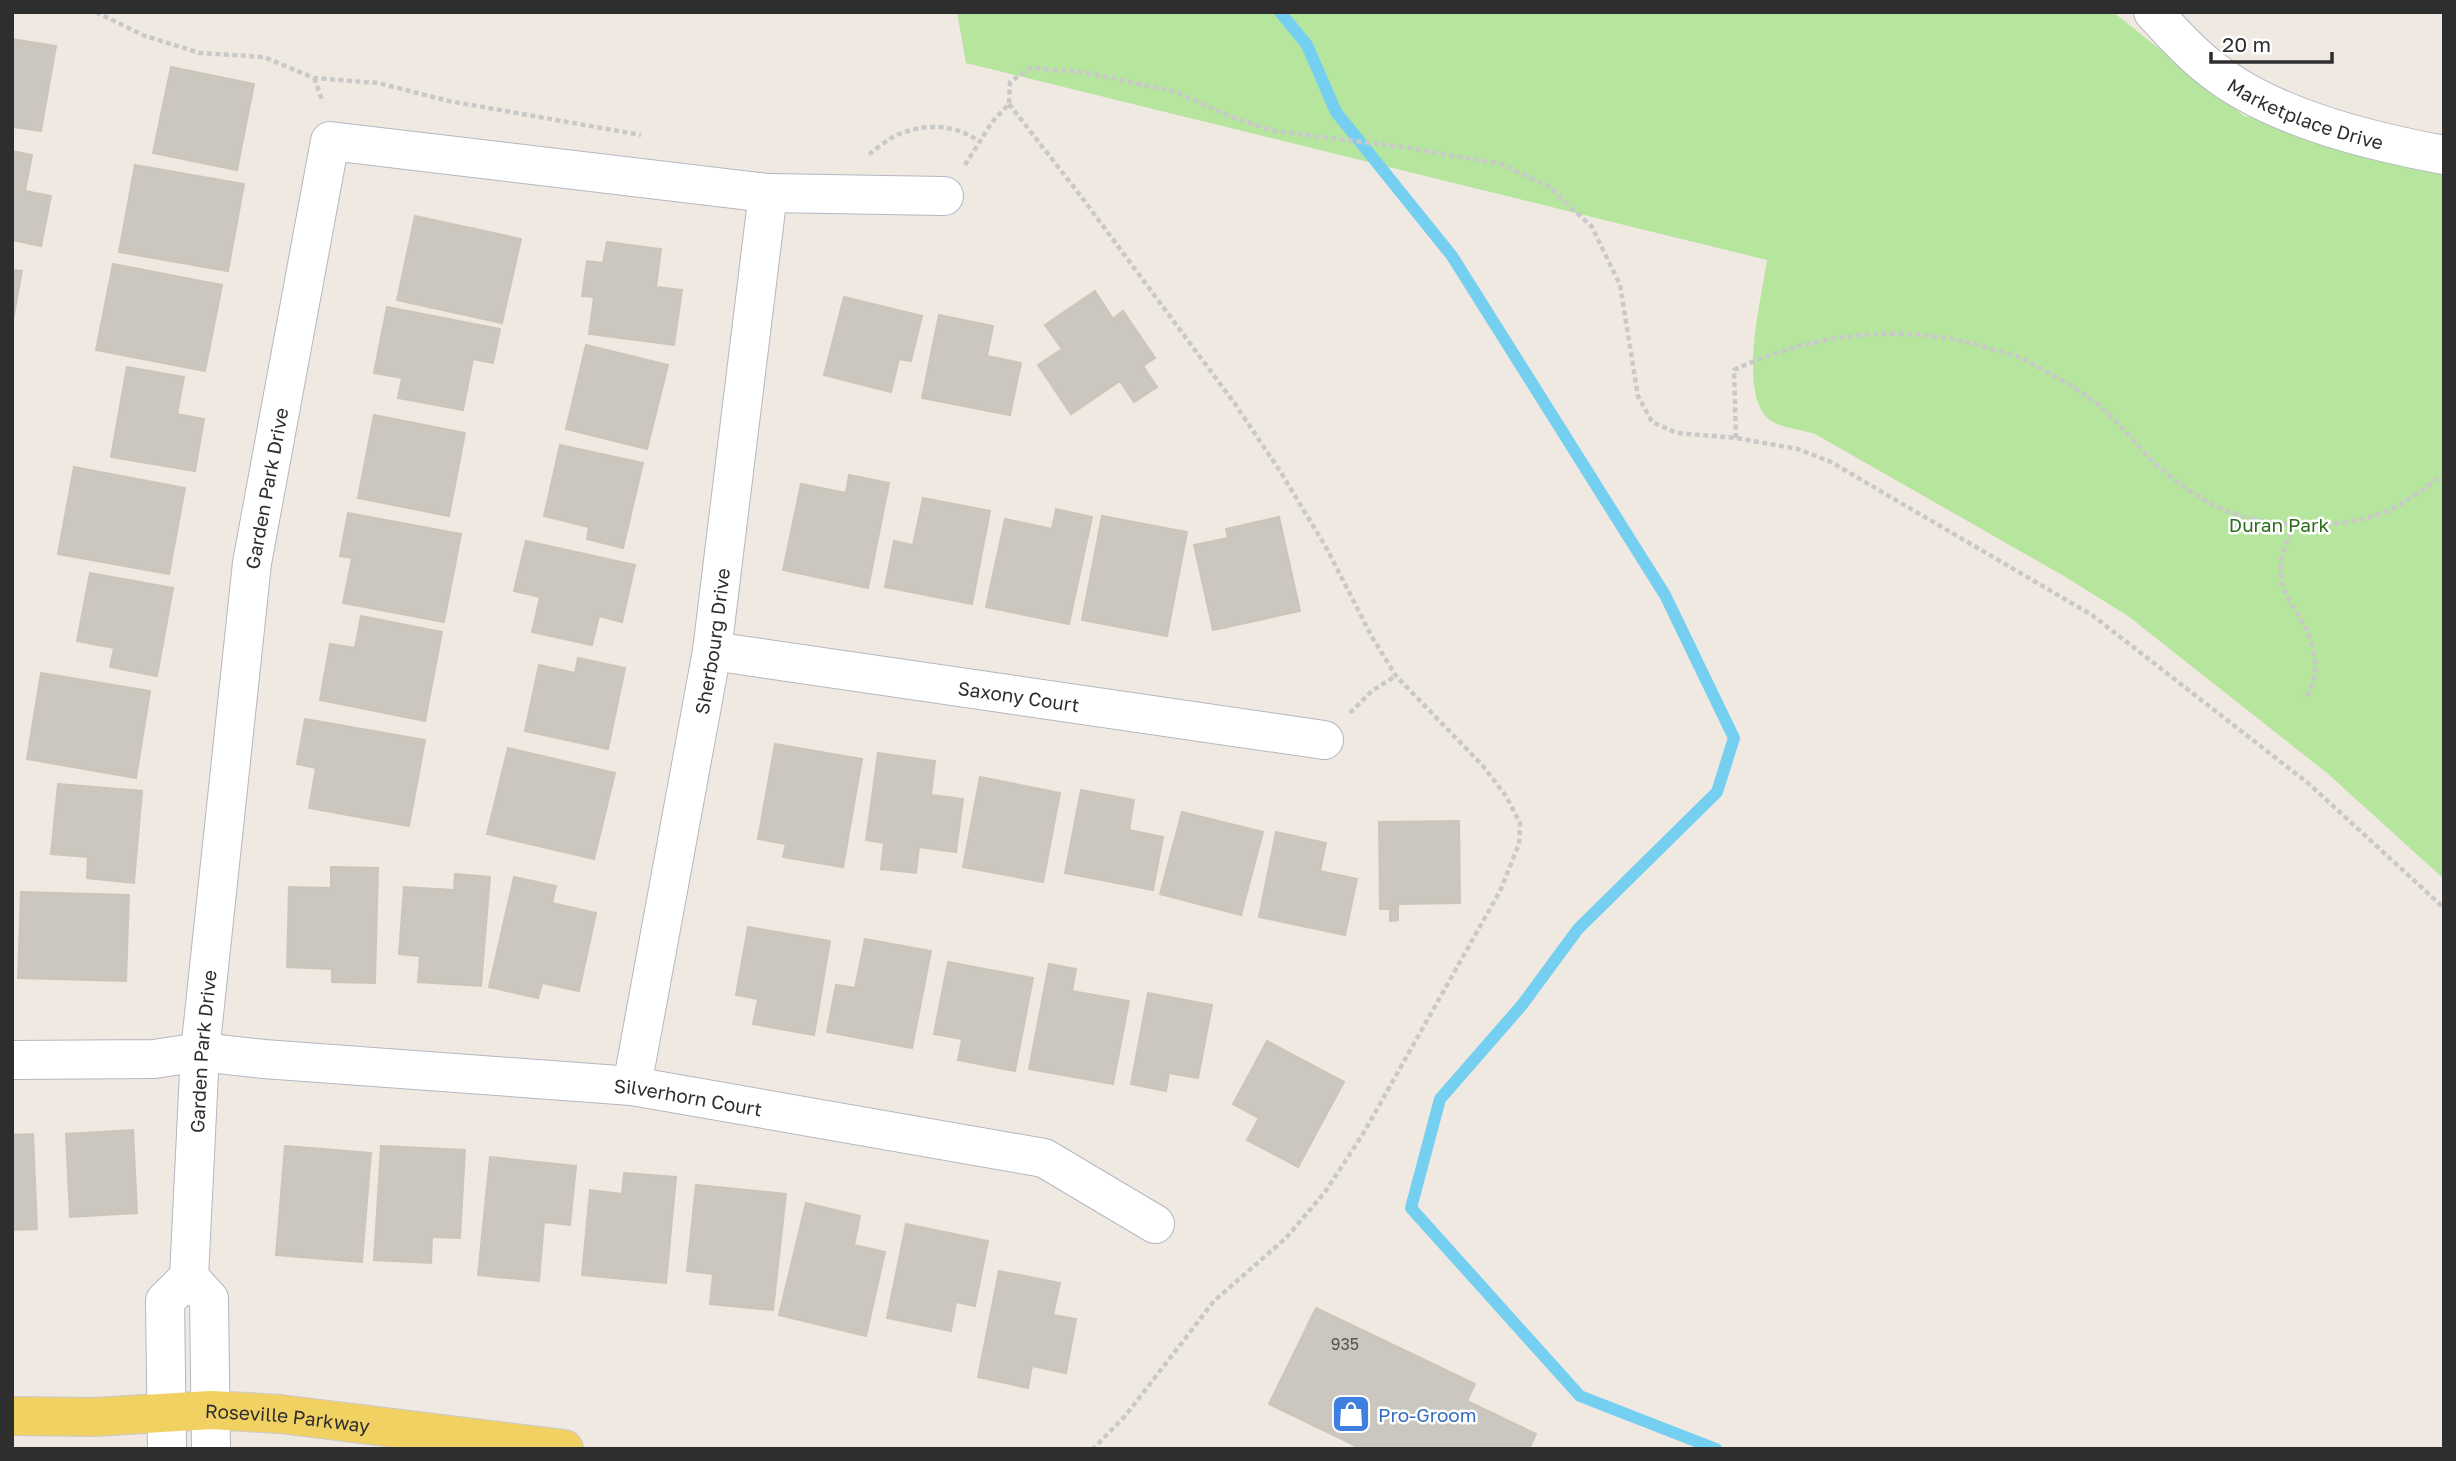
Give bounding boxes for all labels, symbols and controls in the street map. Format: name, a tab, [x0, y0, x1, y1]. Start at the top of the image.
scale bar	[2211, 21, 2332, 65]
text: 20 m	[2222, 31, 2271, 57]
street label: Marketplace Drive	[2224, 73, 2386, 153]
street label: Garden Park Drive	[240, 406, 292, 571]
park label: Duran Park	[2229, 513, 2329, 536]
street label: Sherbourg Drive	[689, 567, 734, 716]
street label: Saxony Court	[957, 675, 1081, 716]
street label: Garden Park Drive	[185, 969, 220, 1134]
street label: Silverhorn Court	[613, 1073, 764, 1120]
house number: 935	[1331, 1334, 1359, 1354]
shop icon: Pro-Groom	[1330, 1393, 1372, 1435]
street label: Roseville Parkway	[204, 1398, 372, 1437]
place label: Pro-Groom	[1378, 1403, 1477, 1426]

